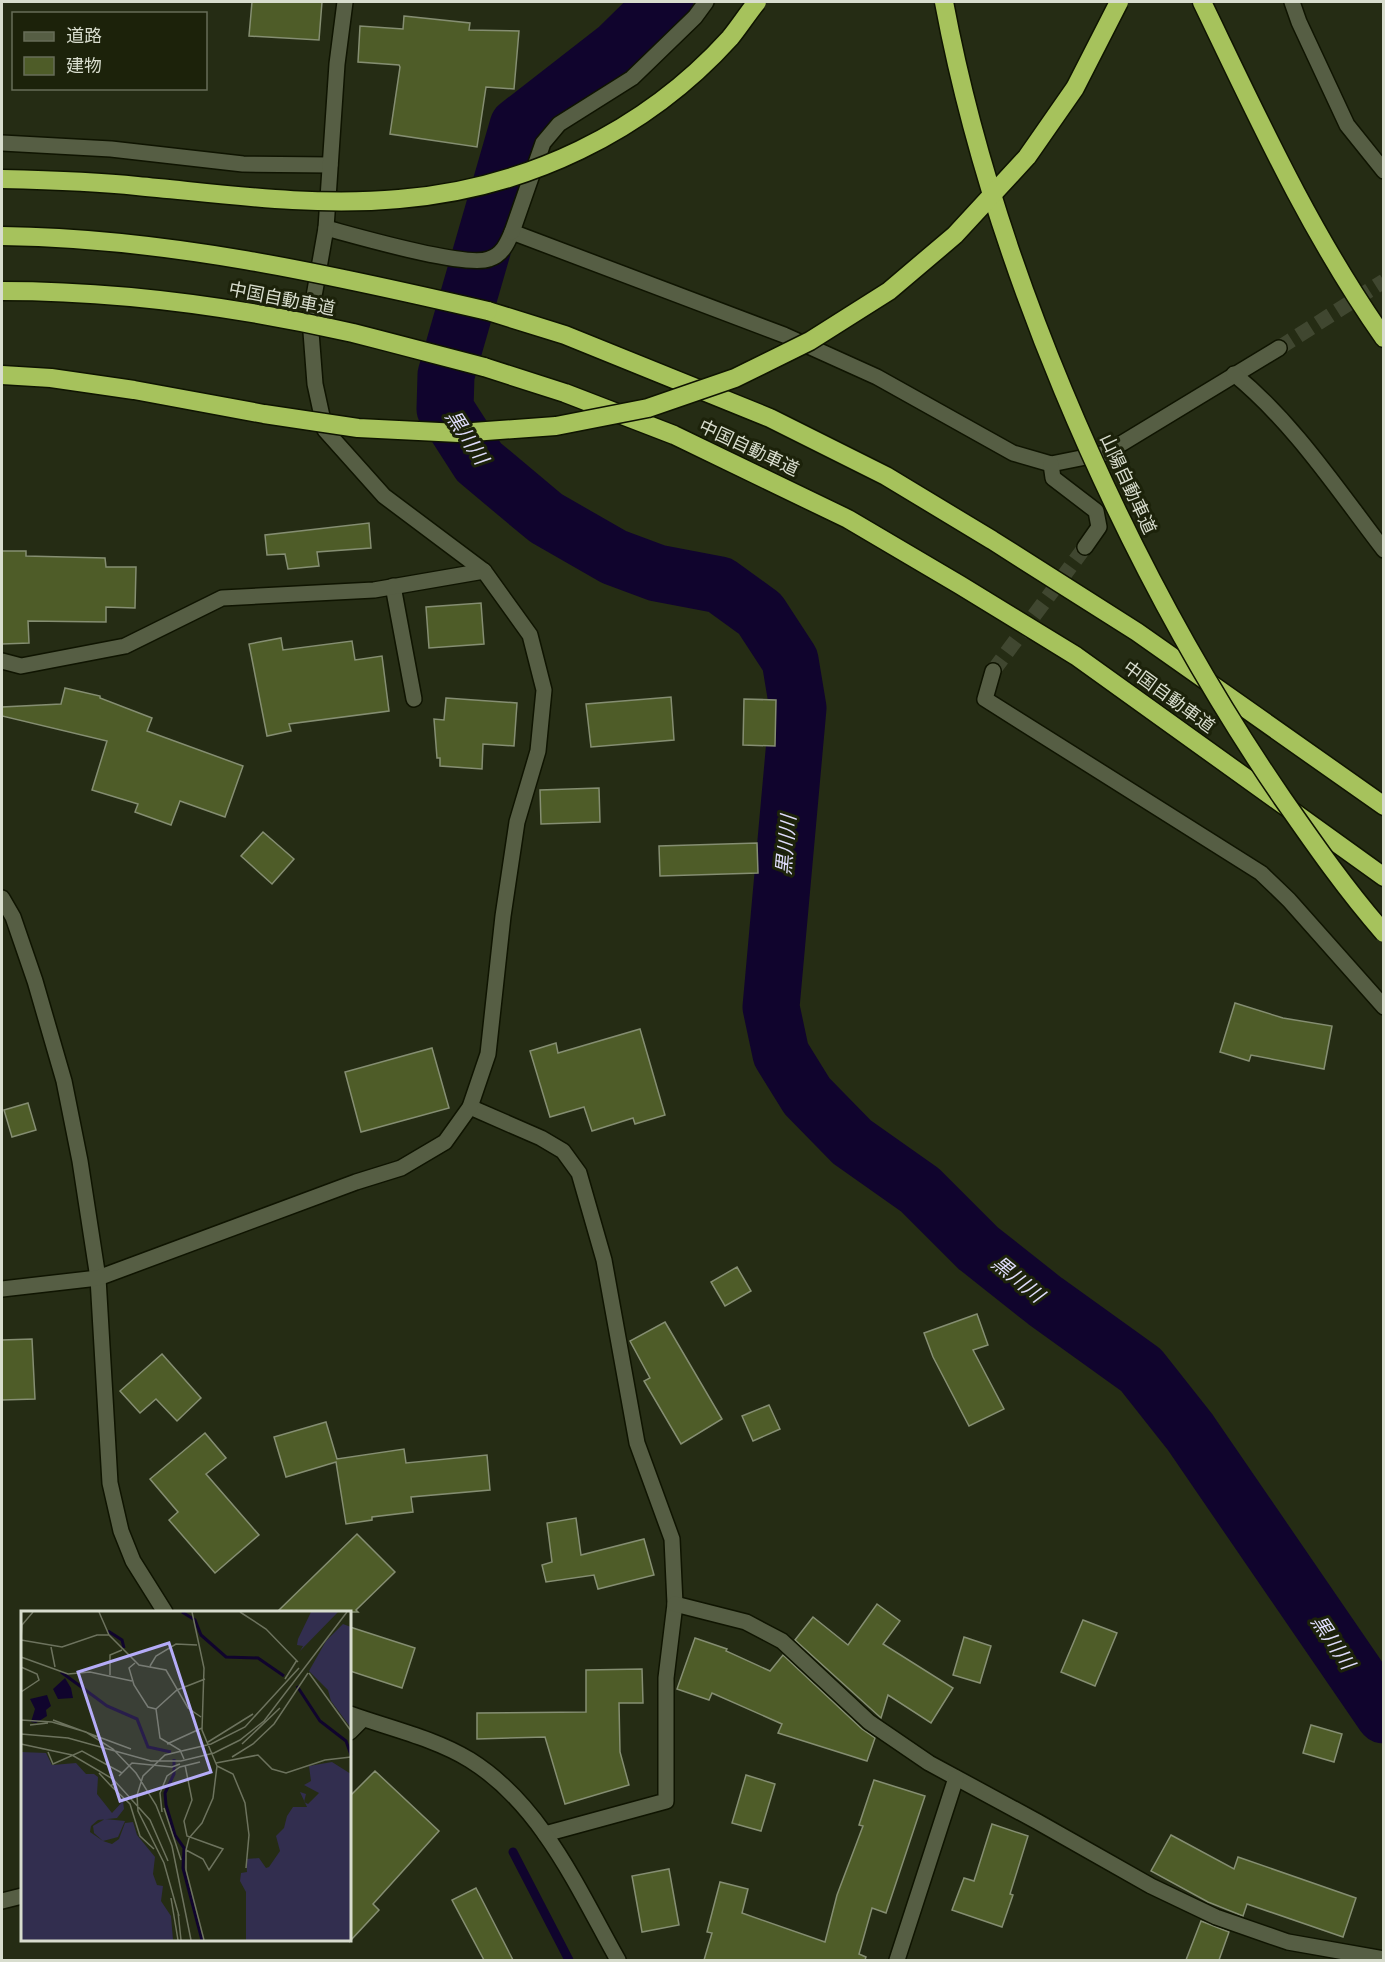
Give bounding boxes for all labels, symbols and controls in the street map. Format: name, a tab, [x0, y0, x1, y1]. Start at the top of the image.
legend	[12, 12, 207, 90]
text: 道路	[66, 25, 102, 47]
text: 建物	[66, 55, 102, 77]
street label: 中国自動車道	[227, 278, 337, 320]
water label: 黒川川	[441, 405, 494, 470]
street label: 中国自動車道	[695, 415, 803, 481]
street label: 山陽自動車道	[1095, 430, 1161, 538]
street label: 中国自動車道	[1119, 656, 1219, 738]
water label: 黒川川	[771, 812, 801, 876]
water label: 黒川川	[987, 1251, 1050, 1308]
water label: 黒川川	[1306, 1610, 1361, 1675]
inset map	[21, 1611, 351, 1941]

